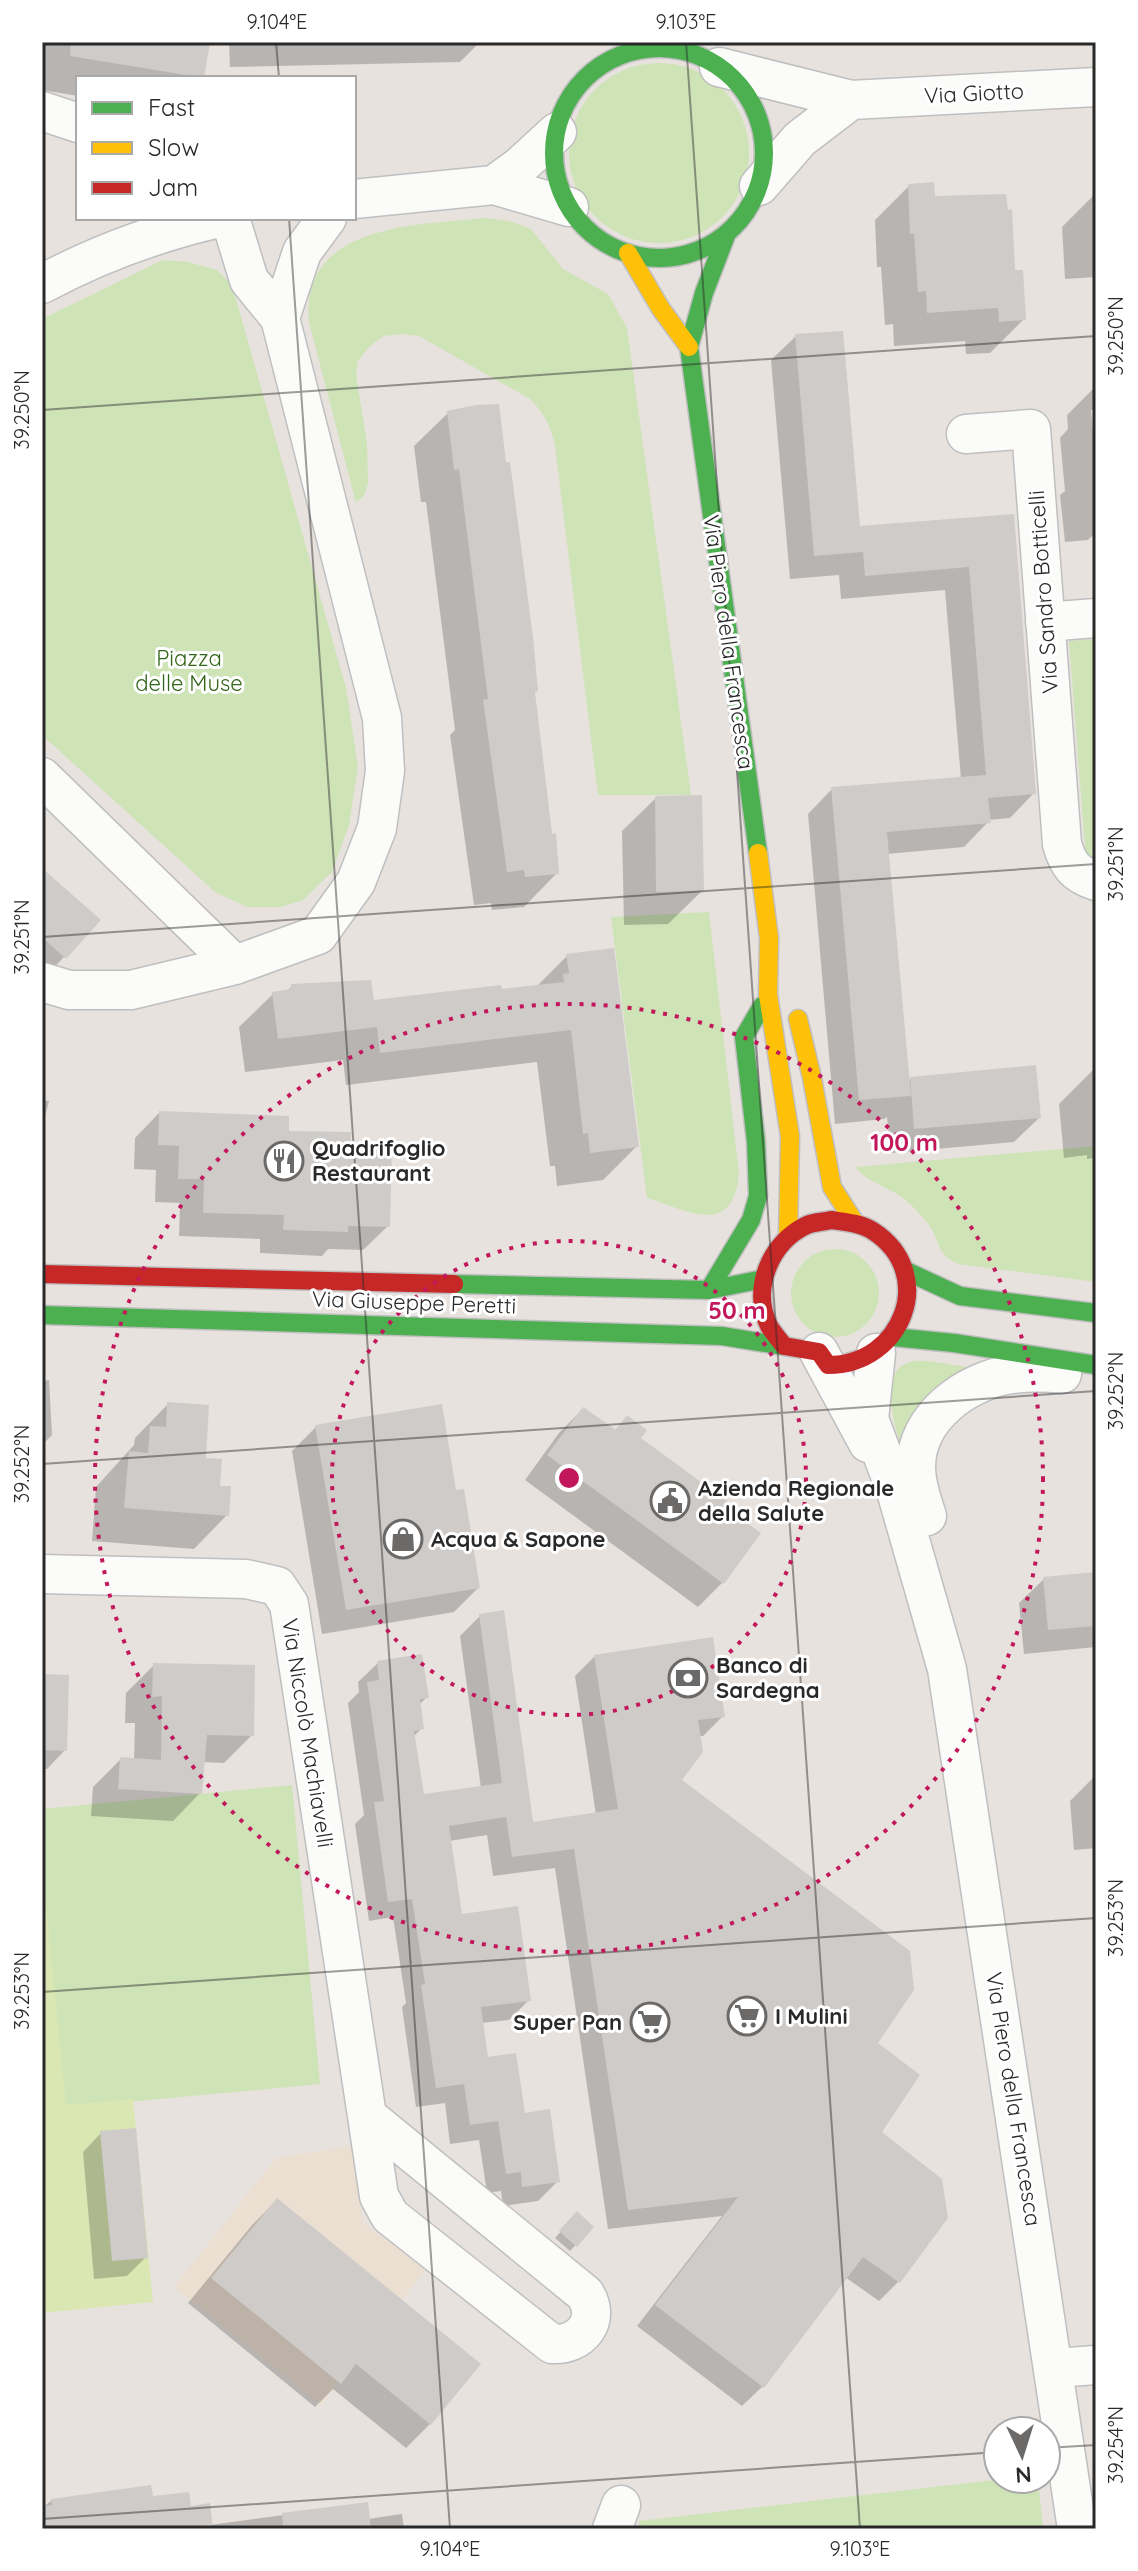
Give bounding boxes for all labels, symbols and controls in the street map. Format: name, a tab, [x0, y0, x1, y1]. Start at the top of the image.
text: 9.104°E	[247, 9, 307, 34]
text: 9.103°E	[656, 9, 716, 34]
legend	[76, 76, 356, 220]
street label: Via Giotto	[923, 76, 1025, 110]
text: Fast	[148, 92, 195, 122]
text: Slow	[148, 132, 199, 162]
text: Jam	[148, 172, 198, 202]
text: 39.250°N	[1103, 296, 1128, 376]
text: 39.250°N	[9, 370, 34, 450]
street label: Via Sandro Botticelli	[1022, 489, 1064, 695]
street label: Via Piero della Francesca	[697, 513, 761, 771]
park label: Piazza delle Muse	[135, 644, 243, 697]
text: 39.251°N	[1103, 826, 1128, 902]
text: 39.251°N	[9, 899, 34, 975]
text: 100 m	[870, 1127, 938, 1157]
place label: Quadrifoglio Restaurant	[312, 1134, 445, 1187]
restaurant icon: Quadrifoglio Restaurant	[263, 1140, 305, 1182]
street label: Via Giuseppe Peretti	[311, 1284, 517, 1320]
text: 50 m	[708, 1295, 766, 1325]
text: 39.252°N	[1103, 1352, 1128, 1430]
text: 39.252°N	[9, 1425, 34, 1503]
centre of rings	[555, 1464, 583, 1492]
place label: Azienda Regionale della Salute	[698, 1474, 894, 1527]
public building icon: Azienda Regionale della Salute	[649, 1480, 691, 1522]
shop icon: Acqua & Sapone	[382, 1518, 424, 1560]
place label: Acqua & Sapone	[431, 1525, 606, 1553]
street label: Via Niccolò Machiavelli	[276, 1616, 340, 1850]
place label: Banco di Sardegna	[716, 1651, 820, 1704]
bank icon: Banco di Sardegna	[667, 1657, 709, 1699]
text: 39.253°N	[1103, 1879, 1128, 1957]
text: 39.253°N	[9, 1952, 34, 2030]
street label: Via Piero della Francesca	[980, 1970, 1048, 2228]
supermarket icon: I Mulini	[726, 1995, 768, 2037]
supermarket icon: Super Pan	[629, 2001, 671, 2043]
place label: I Mulini	[775, 2002, 848, 2030]
place label: Super Pan	[513, 2008, 622, 2036]
text: 39.254°N	[1103, 2406, 1128, 2484]
north arrow	[982, 2415, 1062, 2495]
text: N	[1014, 2460, 1032, 2489]
text: 9.104°E	[420, 2536, 480, 2561]
text: 9.103°E	[830, 2536, 890, 2561]

